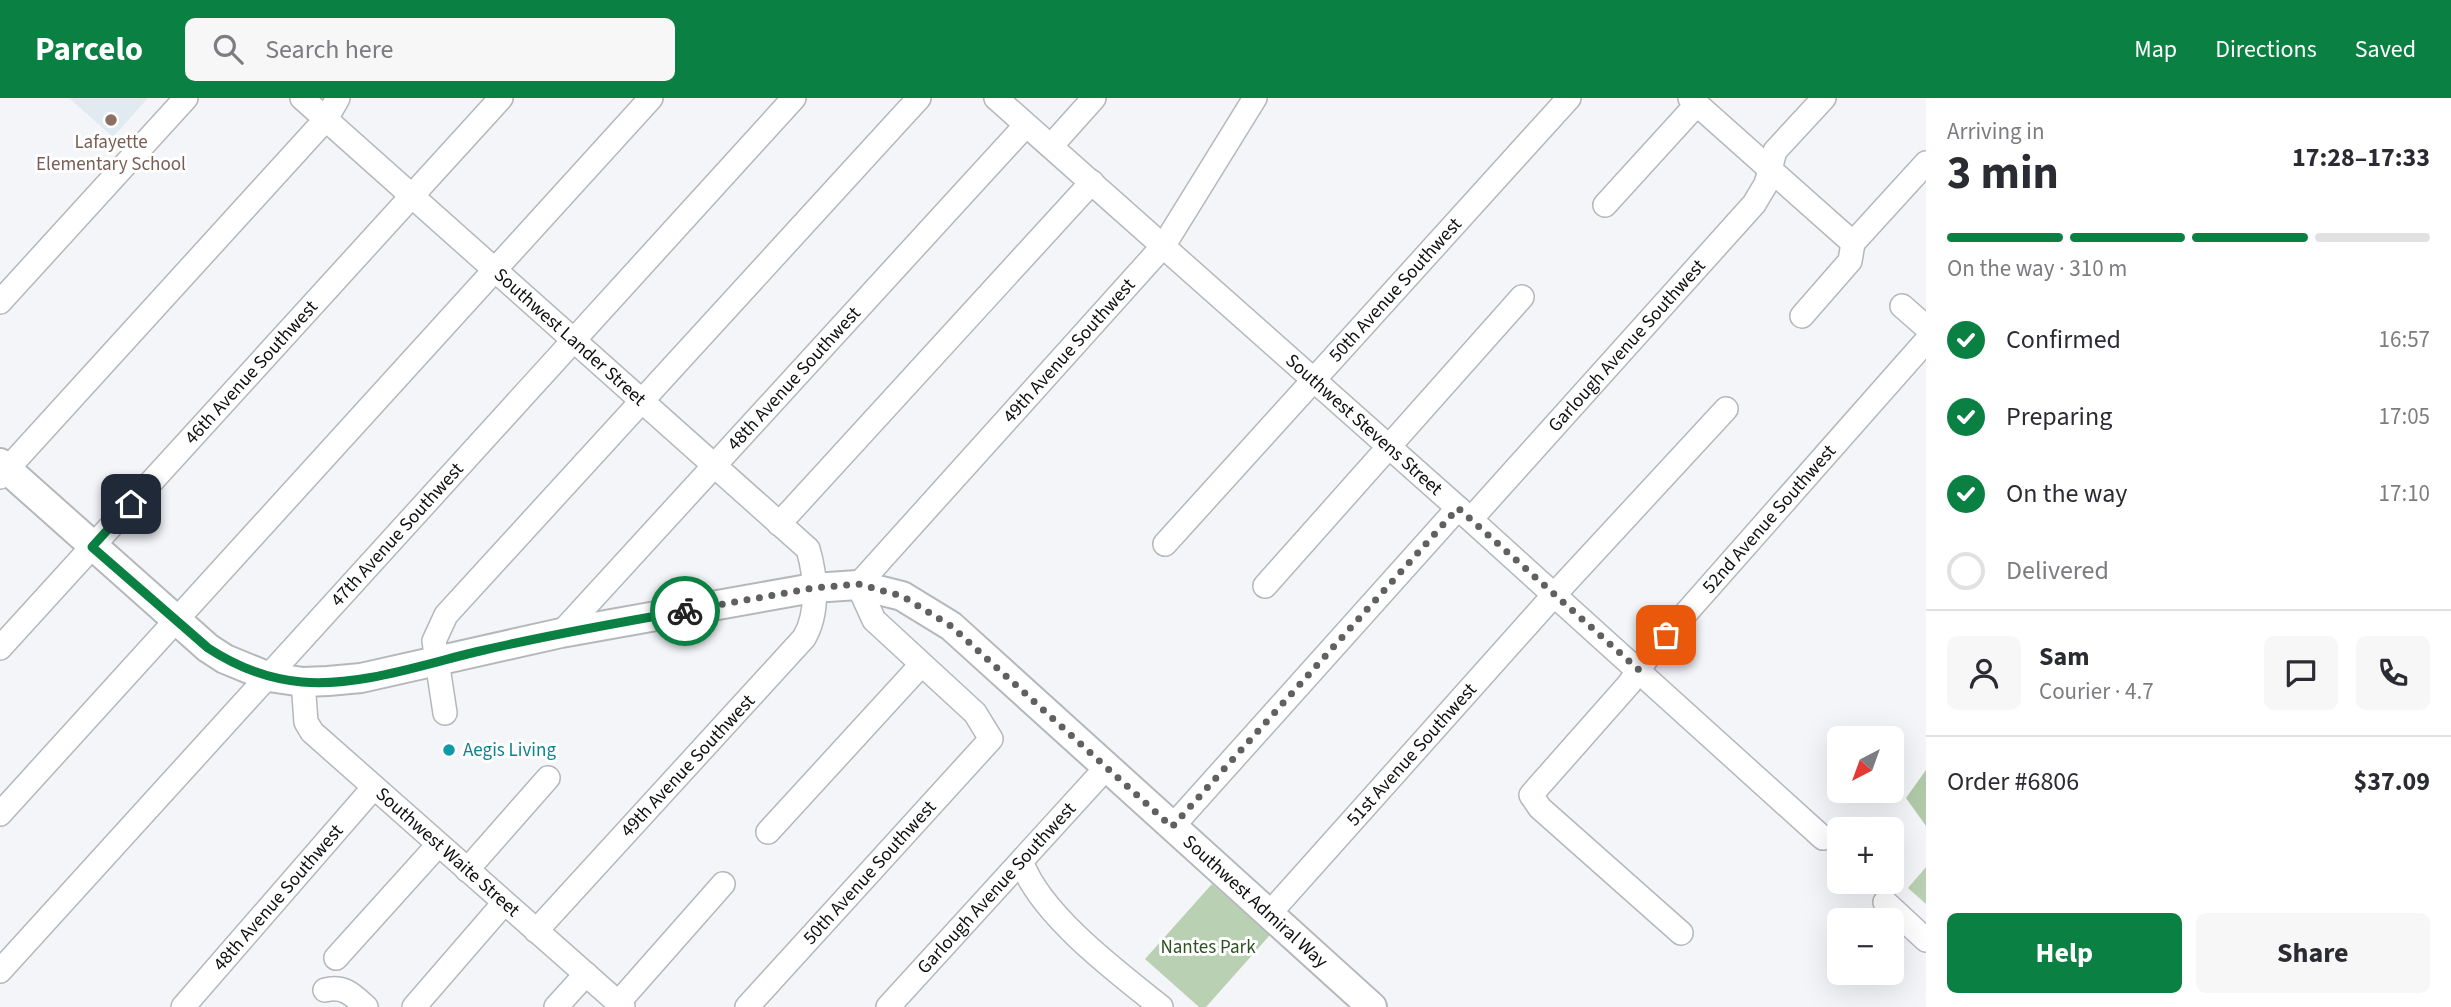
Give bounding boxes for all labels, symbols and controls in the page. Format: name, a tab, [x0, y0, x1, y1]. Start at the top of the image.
search box	[185, 18, 675, 81]
text: Parcelo	[35, 26, 143, 73]
icon: search	[209, 30, 247, 68]
text: Search here	[265, 31, 393, 68]
text: Map	[2134, 32, 2177, 67]
text: Directions	[2215, 32, 2317, 67]
text: Saved	[2355, 32, 2416, 67]
marker: Lafayette Elementary School	[103, 112, 119, 128]
text: Arriving in	[1947, 115, 2045, 148]
place label: Lafayette Elementary School	[36, 129, 186, 178]
text: 17:28–17:33	[2292, 139, 2430, 176]
text: 3 min	[1947, 141, 2059, 206]
street label: 50th Avenue Southwest	[1323, 211, 1468, 368]
text: On the way · 310 m	[1947, 252, 2127, 285]
street label: Garlough Avenue Southwest	[1542, 253, 1712, 438]
street label: Southwest Lander Street	[488, 262, 652, 412]
street label: 49th Avenue Southwest	[996, 272, 1142, 429]
street label: 46th Avenue Southwest	[178, 294, 324, 450]
street label: 48th Avenue Southwest	[721, 300, 867, 456]
icon: check	[1947, 321, 1985, 359]
text: Confirmed	[2006, 321, 2121, 358]
text: 16:57	[2379, 323, 2430, 356]
street label: Southwest Stevens Street	[1279, 347, 1449, 502]
icon: check	[1947, 398, 1985, 436]
text: Preparing	[2006, 398, 2112, 435]
text: 17:05	[2379, 400, 2430, 433]
street label: 52nd Avenue Southwest	[1696, 438, 1843, 599]
street label: 47th Avenue Southwest	[324, 456, 470, 613]
pin	[101, 474, 161, 534]
icon: check	[1947, 475, 1985, 513]
text: On the way	[2006, 475, 2127, 512]
text: 17:10	[2379, 477, 2430, 510]
icon: home	[112, 485, 150, 523]
text: Delivered	[2006, 552, 2109, 589]
courier	[650, 576, 720, 646]
icon: bike	[666, 592, 704, 630]
pin	[1636, 605, 1696, 665]
icon: bag	[1647, 616, 1685, 654]
button: person	[1947, 636, 2021, 710]
button: chat	[2264, 636, 2338, 710]
button: phone	[2356, 636, 2430, 710]
text: Sam	[2039, 638, 2089, 675]
text: Courier · 4.7	[2039, 675, 2154, 708]
street label: 51st Avenue Southwest	[1340, 676, 1483, 832]
street label: 49th Avenue Southwest	[615, 688, 762, 843]
north arrow	[1827, 726, 1904, 803]
map controls	[1827, 726, 1904, 985]
place label: Aegis Living	[463, 737, 556, 764]
marker: Aegis Living	[441, 742, 457, 758]
text: Order #6806	[1947, 763, 2079, 800]
text: $37.09	[2354, 763, 2430, 800]
street label: Southwest Waite Street	[370, 781, 526, 924]
street label: 50th Avenue Southwest	[797, 794, 943, 950]
street label: Garlough Avenue Southwest	[911, 796, 1082, 980]
button: +	[1827, 817, 1904, 894]
street label: 48th Avenue Southwest	[207, 818, 350, 977]
street label: Southwest Admiral Way	[1177, 829, 1334, 974]
button: −	[1827, 908, 1904, 985]
button: Help	[1947, 913, 2182, 993]
button: Share	[2196, 913, 2430, 993]
park label: Nantes Park	[1160, 934, 1256, 961]

